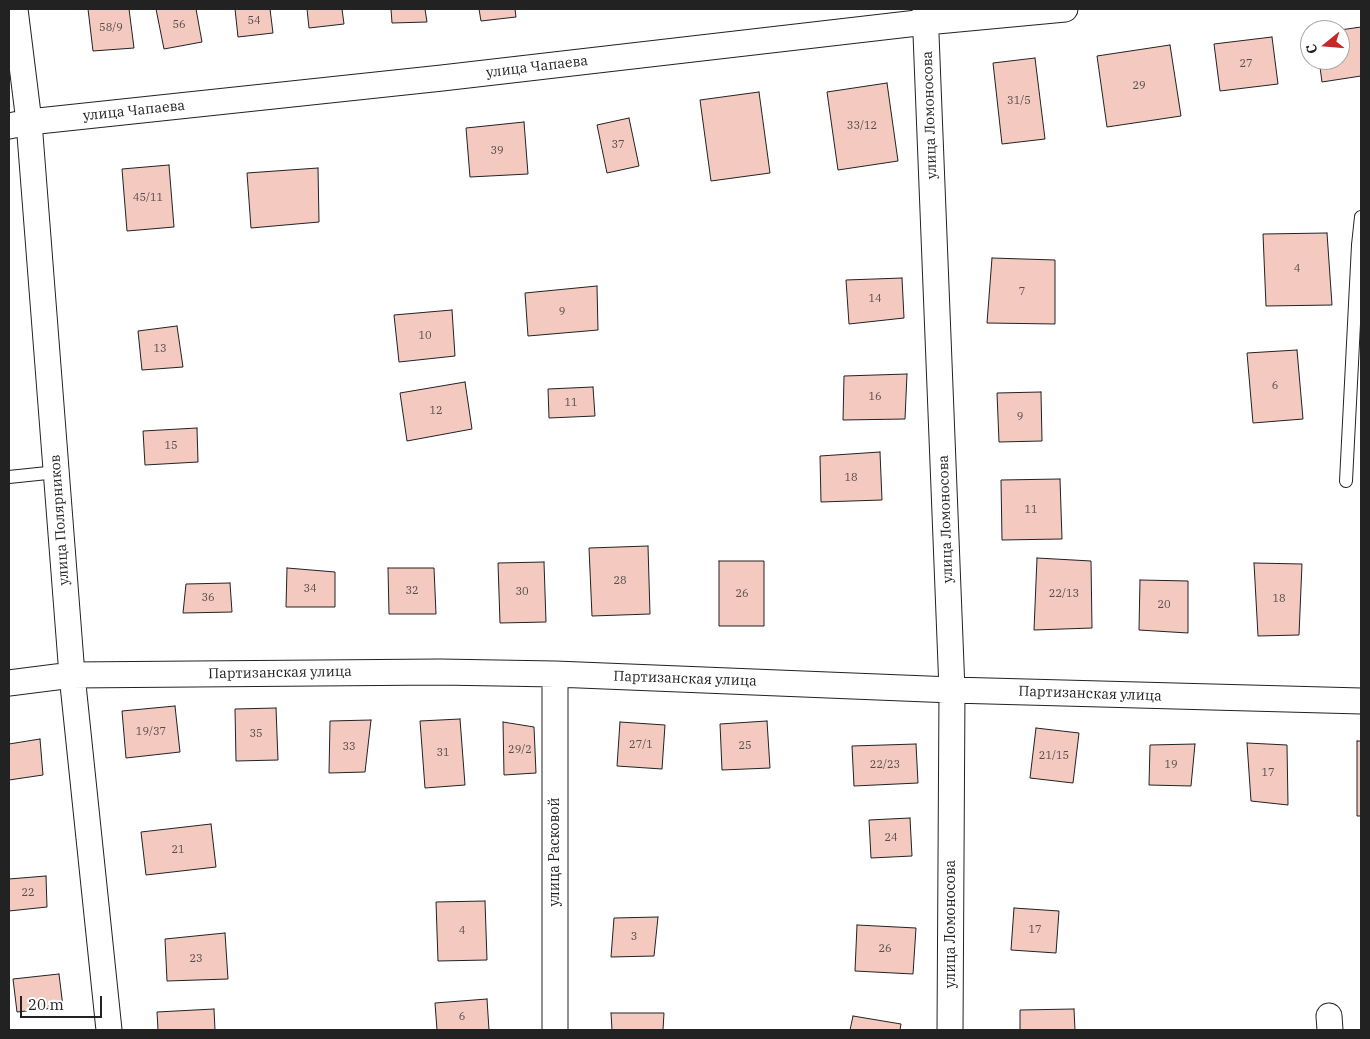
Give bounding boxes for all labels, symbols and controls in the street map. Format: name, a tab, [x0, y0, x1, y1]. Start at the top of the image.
house number: 54	[247, 14, 261, 28]
house number: 56	[172, 18, 186, 32]
north arrow	[1300, 20, 1350, 70]
house number: 58/9	[99, 21, 123, 35]
text: С	[1302, 42, 1322, 56]
street label: улица Ломоносова	[919, 51, 941, 179]
street label: улица Чапаева	[485, 52, 589, 82]
house number: 27	[1239, 57, 1253, 71]
house number: 29	[1132, 79, 1146, 93]
house number: 31/5	[1007, 94, 1031, 108]
street label: улица Чапаева	[82, 97, 186, 125]
house number: 33/12	[847, 119, 877, 133]
house number: 37	[611, 138, 625, 152]
house number: 39	[490, 144, 504, 158]
house number: 45/11	[133, 191, 163, 205]
house number: 4	[1294, 262, 1300, 276]
house number: 7	[1019, 285, 1025, 299]
house number: 14	[868, 292, 882, 306]
house number: 9	[559, 305, 565, 319]
house number: 10	[418, 329, 432, 343]
house number: 13	[153, 342, 167, 356]
house number: 6	[1272, 379, 1278, 393]
house number: 16	[868, 390, 882, 404]
house number: 11	[564, 396, 578, 410]
house number: 12	[429, 404, 443, 418]
house number: 9	[1017, 410, 1023, 424]
house number: 15	[164, 439, 178, 453]
street label: улица Полярников	[47, 454, 73, 586]
street label: улица Ломоносова	[935, 455, 957, 583]
house number: 18	[844, 471, 858, 485]
house number: 11	[1024, 503, 1038, 517]
house number: 28	[613, 574, 627, 588]
house number: 34	[303, 582, 317, 596]
house number: 32	[405, 584, 419, 598]
house number: 30	[515, 585, 529, 599]
house number: 26	[735, 587, 749, 601]
house number: 22/13	[1049, 587, 1079, 601]
house number: 36	[201, 591, 215, 605]
house number: 18	[1272, 592, 1286, 606]
house number: 20	[1157, 598, 1171, 612]
street label: Партизанская улица	[208, 663, 352, 683]
street label: Партизанская улица	[613, 668, 757, 690]
street label: Партизанская улица	[1018, 683, 1162, 705]
house number: 19/37	[136, 725, 166, 739]
house number: 35	[249, 727, 263, 741]
house number: 27/1	[629, 738, 653, 752]
house number: 25	[738, 739, 752, 753]
house number: 33	[342, 740, 356, 754]
house number: 29/2	[508, 743, 532, 757]
house number: 31	[436, 746, 450, 760]
house number: 21/15	[1039, 749, 1069, 763]
house number: 22/23	[870, 758, 900, 772]
house number: 19	[1164, 758, 1178, 772]
house number: 17	[1261, 766, 1275, 780]
street label: улица Расковой	[547, 797, 563, 907]
house number: 24	[884, 831, 898, 845]
house number: 21	[171, 843, 185, 857]
street label: улица Ломоносова	[943, 860, 959, 988]
house number: 22	[21, 886, 35, 900]
house number: 17	[1028, 923, 1042, 937]
house number: 4	[459, 924, 465, 938]
house number: 3	[631, 930, 637, 944]
house number: 26	[878, 942, 892, 956]
house number: 23	[189, 952, 203, 966]
scale bar	[22, 986, 105, 1018]
text: 20 m	[28, 995, 64, 1014]
house number: 6	[459, 1010, 465, 1024]

